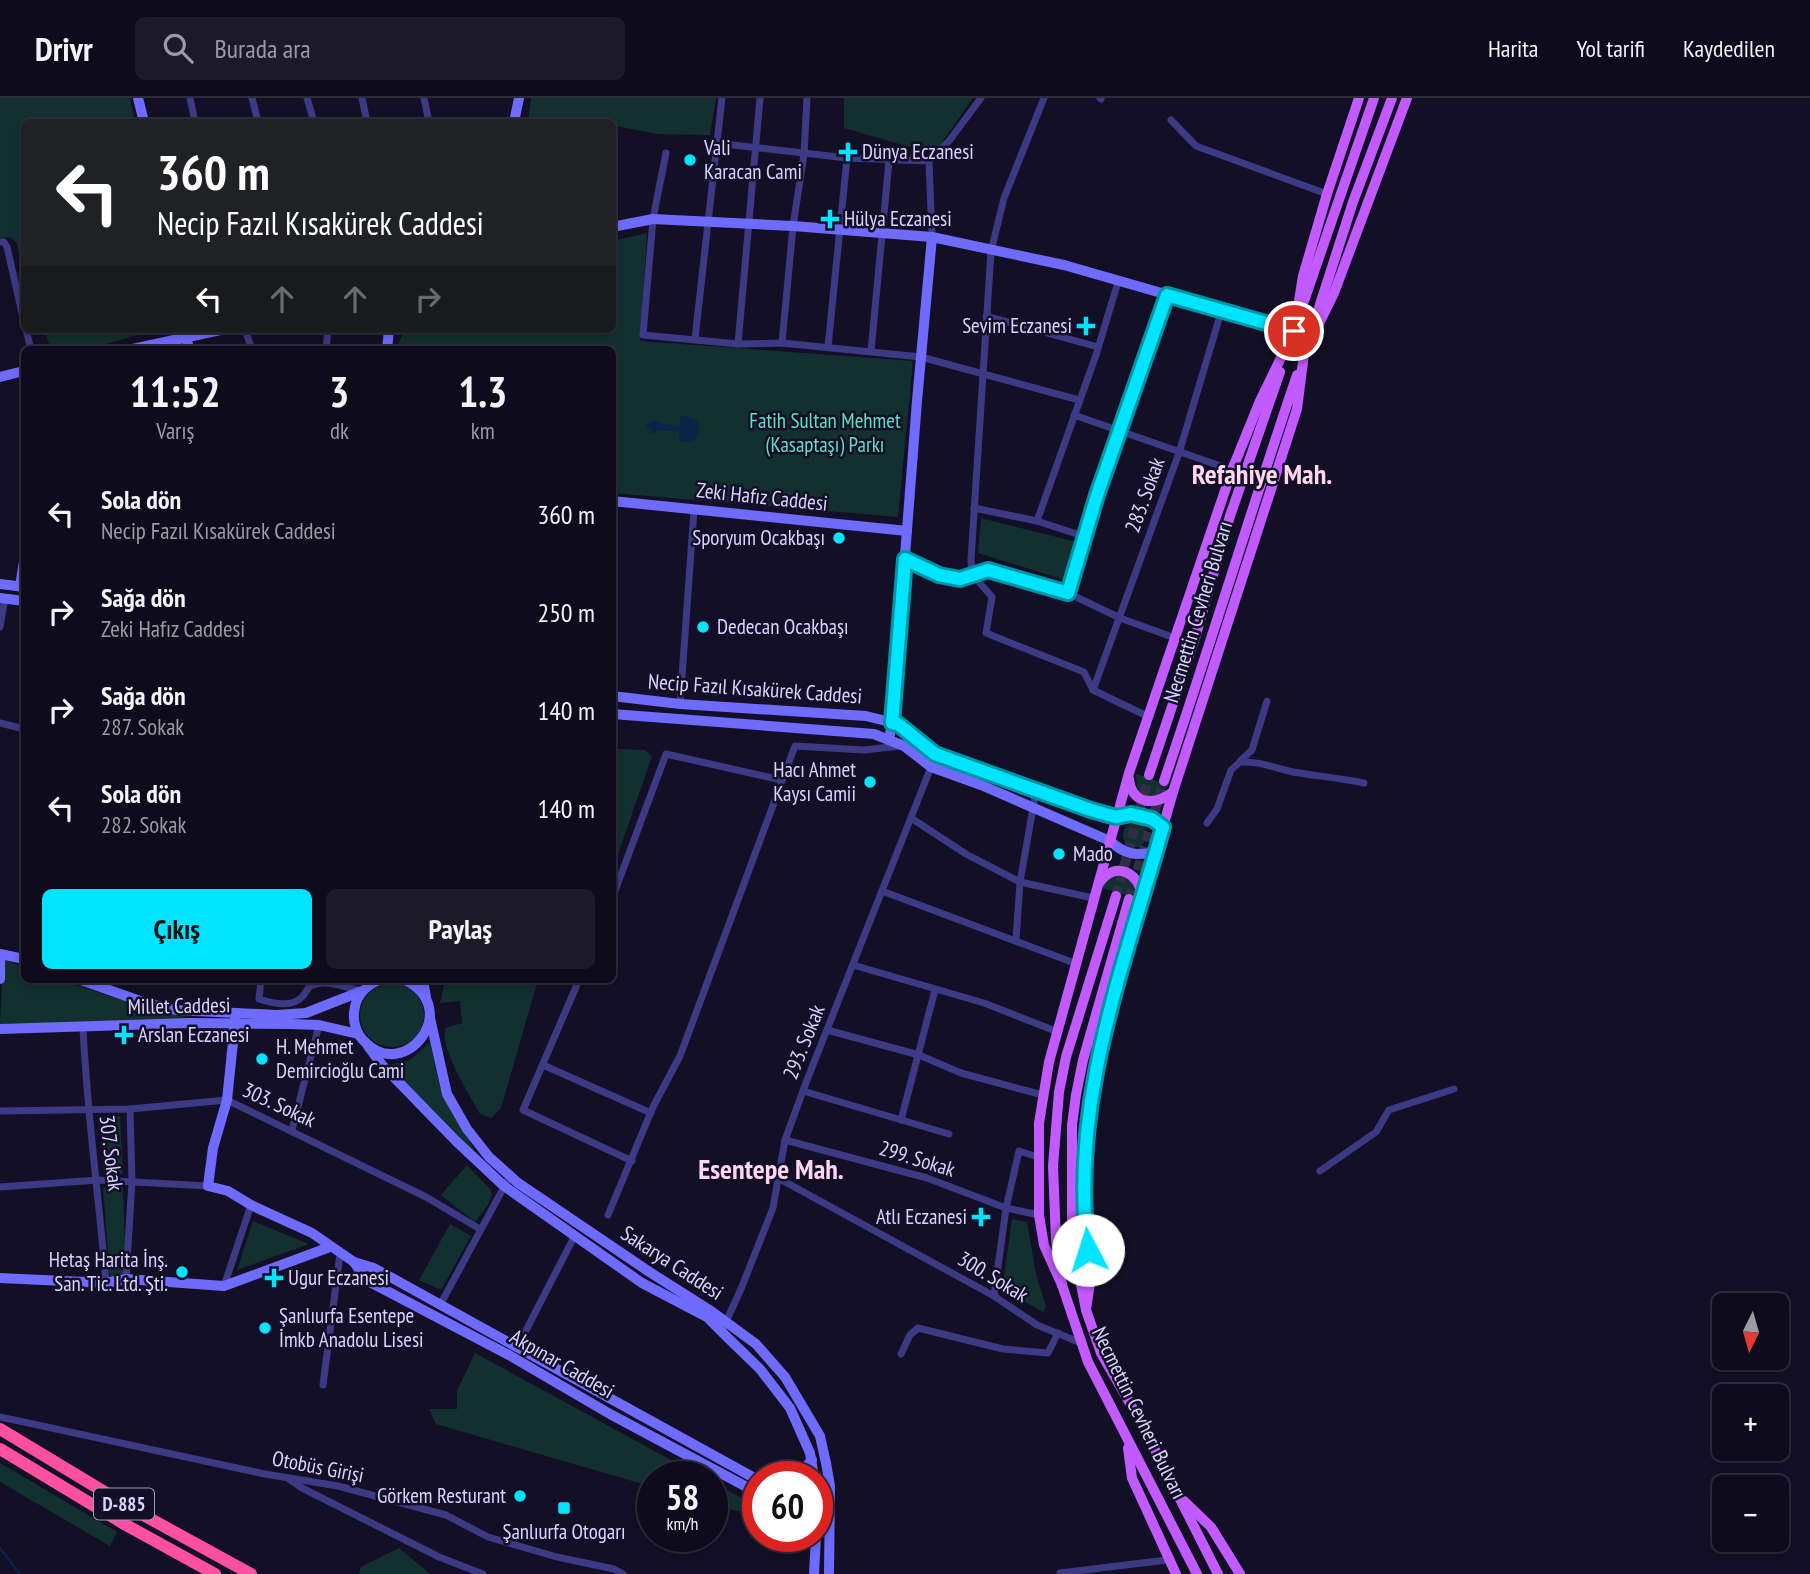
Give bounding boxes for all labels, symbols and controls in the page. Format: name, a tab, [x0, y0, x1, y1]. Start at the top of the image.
search box	[135, 17, 625, 80]
text: Drivr	[35, 27, 93, 70]
icon: search	[159, 29, 197, 67]
text: Burada ara	[215, 32, 311, 65]
text: Harita	[1488, 33, 1538, 64]
text: Yol tarifi	[1576, 33, 1645, 64]
text: Kaydedilen	[1683, 33, 1775, 64]
place label: Vali Karacan Cami	[703, 134, 802, 185]
place label: Dünya Eczanesi	[862, 138, 974, 165]
text: 360 m	[157, 140, 270, 204]
marker: Dünya Eczanesi	[840, 144, 856, 160]
icon: left	[42, 147, 133, 238]
marker: Vali Karacan Cami	[682, 152, 698, 168]
text: Necip Fazıl Kısakürek Caddesi	[157, 202, 484, 244]
place label: Hülya Eczanesi	[844, 205, 952, 232]
marker: Hülya Eczanesi	[822, 211, 838, 227]
icon: left	[190, 280, 228, 318]
icon: ahead	[263, 280, 301, 318]
icon: ahead	[336, 280, 374, 318]
icon: right	[409, 280, 447, 318]
pin	[1264, 301, 1324, 361]
place label: Sevim Eczanesi	[962, 312, 1072, 339]
icon: arrive	[1275, 312, 1313, 350]
marker: Sevim Eczanesi	[1078, 318, 1094, 334]
text: 11:52	[130, 364, 221, 419]
text: 3	[329, 364, 349, 419]
text: 1.3	[458, 364, 507, 419]
park label: Fatih Sultan Mehmet (Kasaptaşı) Parkı	[749, 407, 901, 458]
text: Varış	[156, 416, 194, 445]
text: dk	[330, 416, 349, 445]
text: km	[471, 416, 495, 445]
street label: 283. Sokak	[1119, 454, 1171, 536]
district label: Refahiye Mah.	[1192, 455, 1332, 492]
street label: Zeki Hafız Caddesi	[695, 476, 829, 517]
text: Sola dön	[101, 483, 181, 516]
icon: left	[42, 495, 80, 533]
text: 360 m	[537, 498, 595, 531]
text: Necip Fazıl Kısakürek Caddesi	[101, 516, 336, 545]
street label: Necmettin Cevheri Bulvarı	[1157, 518, 1238, 706]
place label: Sporyum Ocakbaşı	[692, 524, 825, 551]
marker: Sporyum Ocakbaşı	[831, 530, 847, 546]
text: Sağa dön	[101, 581, 186, 614]
icon: right	[42, 593, 80, 631]
text: 250 m	[537, 596, 595, 629]
place label: Dedecan Ocakbaşı	[717, 613, 849, 640]
text: Zeki Hafız Caddesi	[101, 614, 245, 643]
marker: Dedecan Ocakbaşı	[695, 619, 711, 635]
street label: Necip Fazıl Kısakürek Caddesi	[647, 668, 863, 709]
text: Sağa dön	[101, 679, 186, 712]
icon: right	[42, 691, 80, 729]
text: 140 m	[537, 694, 595, 727]
text: 287. Sokak	[101, 712, 184, 741]
place label: Hacı Ahmet Kaysı Camii	[773, 756, 856, 807]
marker: Hacı Ahmet Kaysı Camii	[862, 774, 878, 790]
text: Sola dön	[101, 777, 181, 810]
icon: left	[42, 789, 80, 827]
text: 140 m	[537, 792, 595, 825]
text: 282. Sokak	[101, 810, 186, 839]
place label: Mado	[1073, 840, 1113, 867]
marker: Mado	[1051, 846, 1067, 862]
button: Çıkış	[42, 889, 312, 969]
button: Paylaş	[326, 889, 595, 969]
street label: Millet Caddesi	[127, 991, 231, 1020]
street label: 293. Sokak	[776, 1001, 831, 1083]
place label: Arslan Eczanesi	[138, 1021, 250, 1048]
marker: Arslan Eczanesi	[116, 1027, 132, 1043]
place label: H. Mehmet Demircioğlu Cami	[276, 1033, 404, 1084]
marker: H. Mehmet Demircioğlu Cami	[254, 1051, 270, 1067]
street label: 303. Sokak	[238, 1076, 320, 1133]
street label: 307. Sokak	[93, 1114, 130, 1192]
street label: 299. Sokak	[876, 1134, 958, 1183]
district label: Esentepe Mah.	[698, 1150, 844, 1187]
place label: Atlı Eczanesi	[876, 1203, 967, 1230]
marker: Atlı Eczanesi	[973, 1209, 989, 1225]
position arrow	[1051, 1213, 1125, 1287]
street label: Sakarya Caddesi	[616, 1219, 729, 1306]
street label: 300. Sokak	[953, 1245, 1034, 1308]
place label: Hetaş Harita İnş. San. Tic. Ltd. Şti.	[49, 1246, 168, 1297]
marker: Hetaş Harita İnş. San. Tic. Ltd. Şti.	[174, 1264, 190, 1280]
place label: Ugur Eczanesi	[288, 1264, 389, 1291]
marker: Ugur Eczanesi	[266, 1270, 282, 1286]
north arrow	[1712, 1293, 1788, 1370]
map controls	[1712, 1293, 1789, 1552]
place label: Şanlıurfa Esentepe İmkb Anadolu Lisesi	[279, 1302, 424, 1353]
marker: Şanlıurfa Esentepe İmkb Anadolu Lisesi	[257, 1320, 273, 1336]
street label: Necmettin Cevheri Bulvarı	[1086, 1322, 1193, 1503]
street label: Akpınar Caddesi	[505, 1323, 619, 1404]
button: +	[1712, 1384, 1789, 1461]
street label: Otobüs Girişi	[270, 1444, 366, 1489]
speed limit sign: 60	[742, 1461, 833, 1552]
text: 58	[666, 1474, 699, 1520]
button: −	[1712, 1475, 1789, 1552]
place label: Görkem Resturant	[377, 1482, 506, 1509]
road number: D-885	[94, 1488, 154, 1520]
marker: Görkem Resturant	[512, 1488, 528, 1504]
marker: Şanlıurfa Otogarı	[556, 1500, 572, 1516]
text: km/h	[667, 1512, 698, 1535]
place label: Şanlıurfa Otogarı	[502, 1518, 626, 1545]

